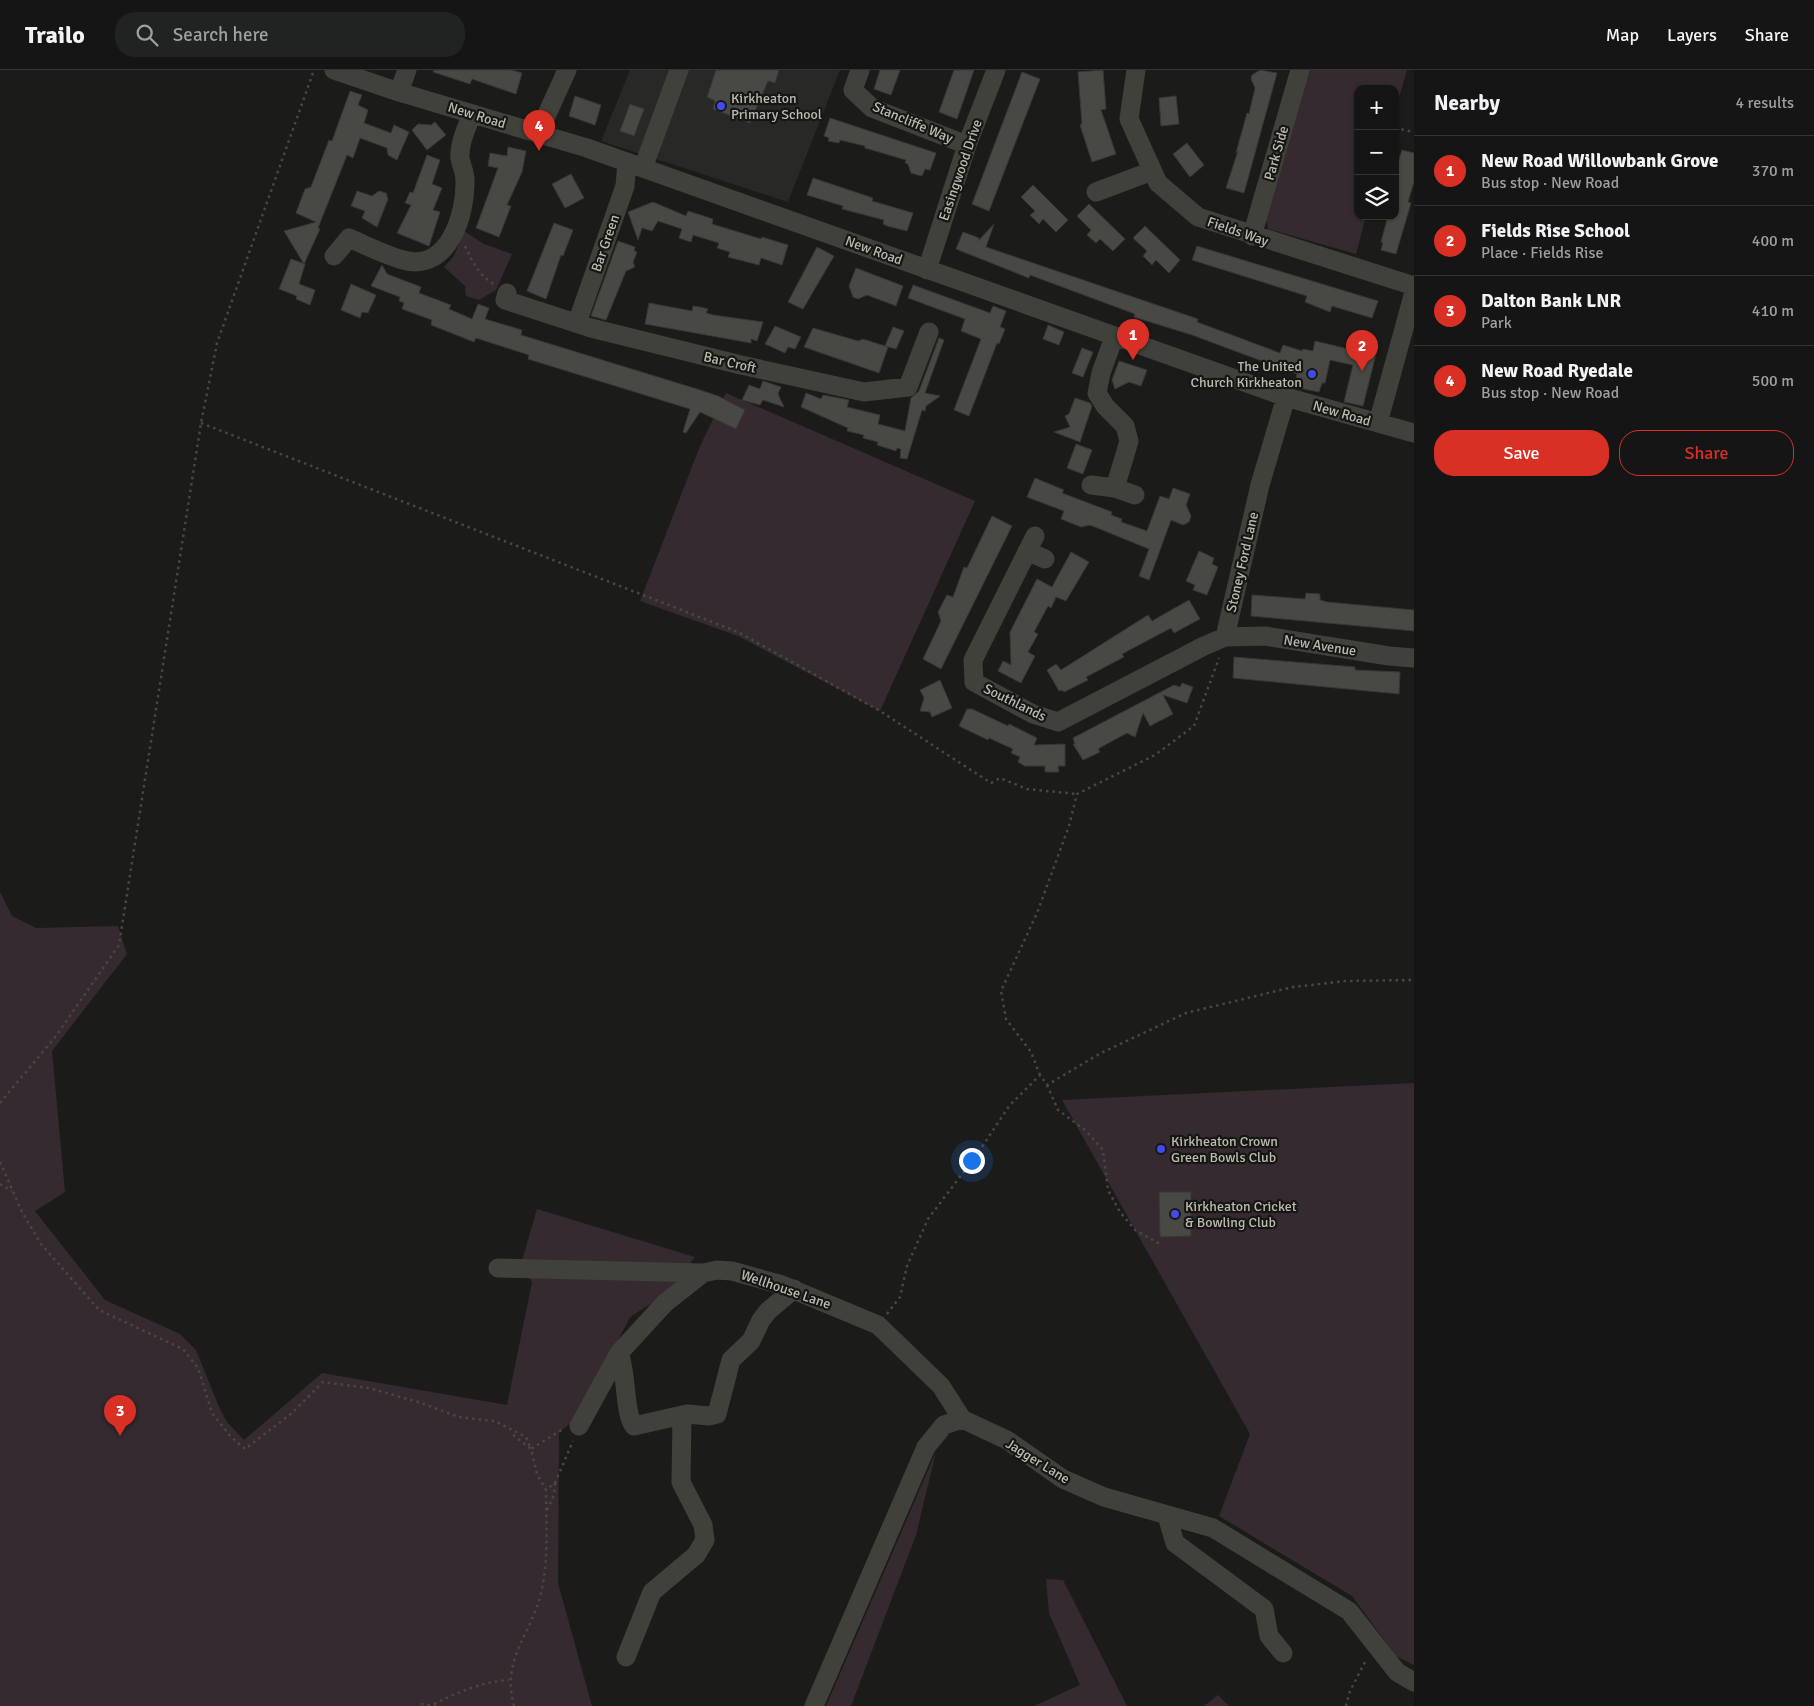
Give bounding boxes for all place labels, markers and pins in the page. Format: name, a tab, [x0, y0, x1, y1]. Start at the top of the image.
place label: Kirkheaton Primary School	[731, 90, 822, 123]
marker: Kirkheaton Primary School	[715, 100, 727, 112]
pin: 4	[523, 110, 555, 151]
pin: 1	[1117, 319, 1149, 360]
pin: 2	[1346, 330, 1378, 371]
place label: The United Church Kirkheaton	[1191, 358, 1302, 391]
marker: The United Church Kirkheaton	[1306, 368, 1318, 380]
place label: Kirkheaton Crown Green Bowls Club	[1171, 1133, 1278, 1166]
marker: Kirkheaton Crown Green Bowls Club	[1155, 1143, 1167, 1155]
place label: Kirkheaton Cricket & Bowling Club	[1185, 1198, 1297, 1231]
marker: Kirkheaton Cricket & Bowling Club	[1169, 1208, 1181, 1220]
pin: 3	[104, 1395, 136, 1436]

